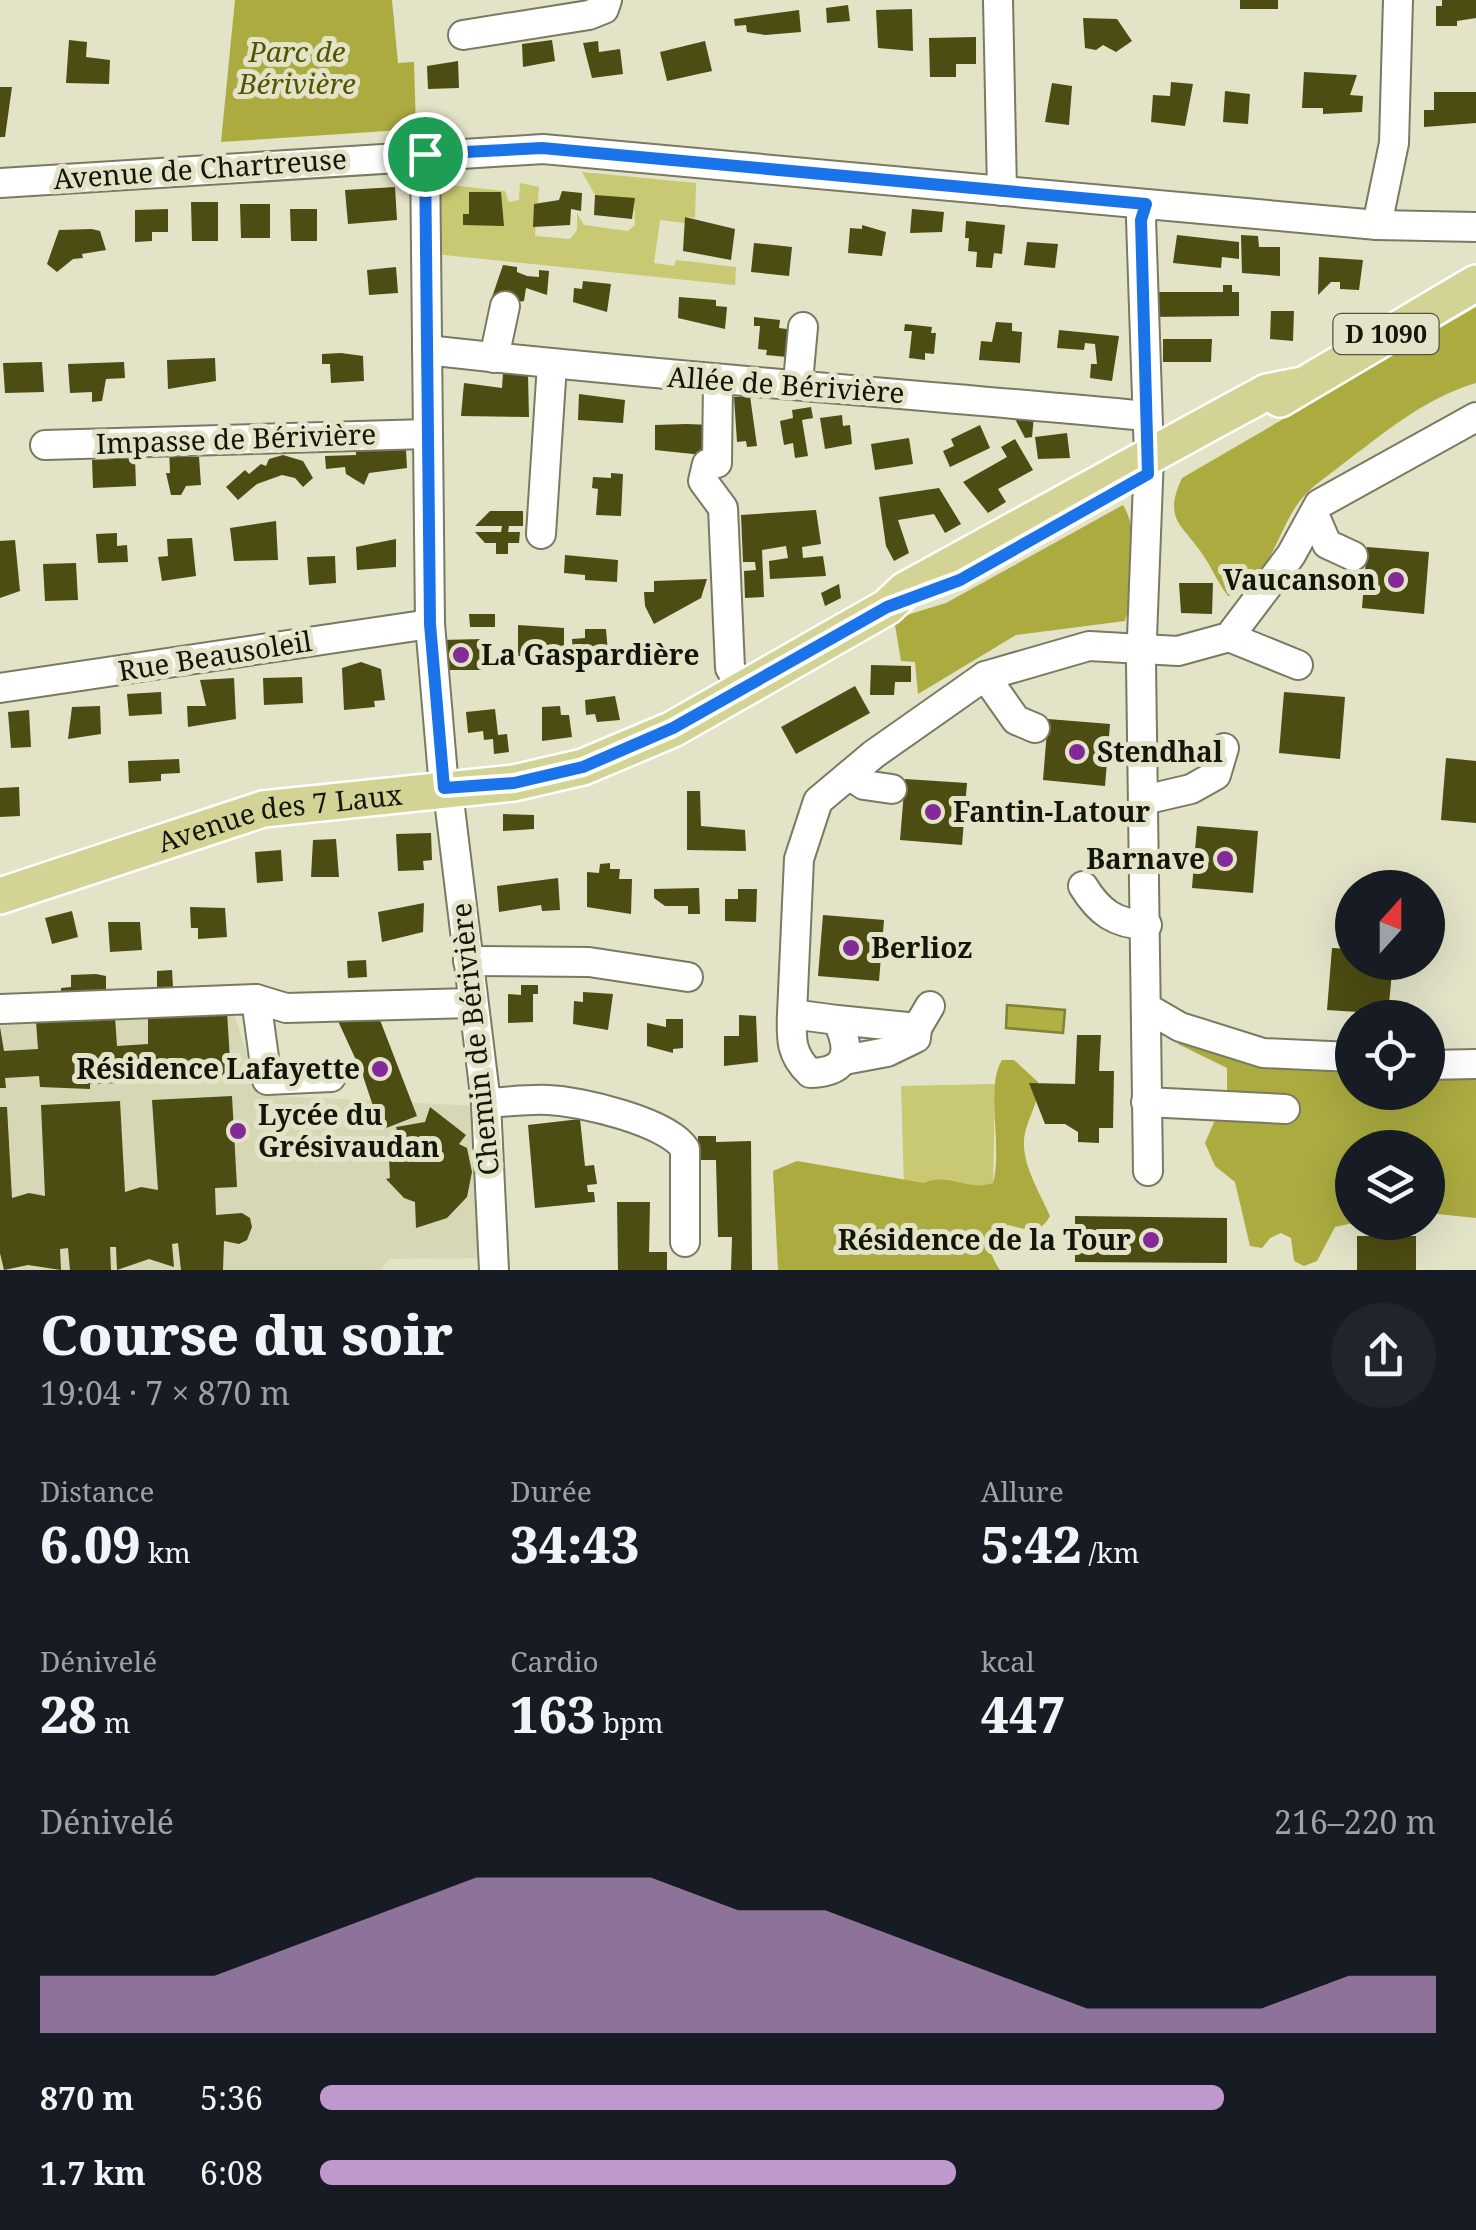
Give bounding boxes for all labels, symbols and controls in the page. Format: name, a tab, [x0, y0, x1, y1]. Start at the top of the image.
park label: Parc de Bérivière	[237, 32, 356, 102]
pin	[383, 112, 468, 197]
icon: arrive	[398, 127, 453, 182]
street label: Avenue de Chartreuse	[52, 139, 348, 197]
road number: D 1090	[1334, 314, 1438, 354]
street label: Allée de Bérivière	[666, 357, 906, 411]
street label: Impasse de Bérivière	[95, 414, 377, 462]
place label: Vaucanson	[1223, 560, 1376, 598]
marker: Vaucanson	[1385, 569, 1407, 591]
street label: Rue Beausoleil	[115, 621, 315, 689]
place label: La Gaspardière	[481, 635, 699, 673]
marker: La Gaspardière	[450, 644, 472, 666]
place label: Stendhal	[1097, 732, 1223, 770]
marker: Stendhal	[1066, 741, 1088, 763]
street label: Avenue des 7 Laux	[152, 775, 405, 861]
place label: Fantin-Latour	[953, 792, 1151, 830]
marker: Fantin-Latour	[922, 801, 944, 823]
place label: Barnave	[1086, 839, 1205, 877]
marker: Barnave	[1214, 848, 1236, 870]
north arrow	[1335, 870, 1445, 980]
map controls	[1335, 870, 1445, 1240]
street label: Chemin de Bérivière	[441, 901, 507, 1177]
place label: Berlioz	[871, 928, 972, 966]
marker: Berlioz	[840, 937, 862, 959]
button: locate	[1335, 1000, 1445, 1110]
place label: Résidence Lafayette	[76, 1049, 360, 1087]
marker: Résidence Lafayette	[369, 1058, 391, 1080]
place label: Lycée du Grésivaudan	[258, 1095, 440, 1165]
marker: Lycée du Grésivaudan	[227, 1120, 249, 1142]
button: layers	[1335, 1130, 1445, 1240]
place label: Résidence de la Tour	[838, 1220, 1131, 1258]
marker: Résidence de la Tour	[1140, 1229, 1162, 1251]
text: Course du soir	[40, 1296, 453, 1371]
button: share	[1331, 1303, 1436, 1408]
text: 19:04 · 7 × 870 m	[40, 1371, 290, 1414]
text: Distance	[40, 1472, 154, 1510]
text: Durée	[510, 1472, 592, 1510]
text: Allure	[981, 1472, 1064, 1510]
text: 6.09	[40, 1510, 141, 1578]
text: 34:43	[510, 1510, 639, 1578]
text: 5:42	[981, 1510, 1081, 1578]
text: km	[141, 1533, 191, 1571]
text: /km	[1081, 1533, 1139, 1571]
text: Dénivelé	[40, 1642, 157, 1680]
text: Cardio	[510, 1642, 599, 1680]
text: kcal	[981, 1642, 1035, 1680]
text: 28	[40, 1680, 97, 1748]
text: 163	[510, 1680, 595, 1748]
text: 447	[981, 1680, 1066, 1748]
text: m	[97, 1703, 130, 1741]
text: bpm	[595, 1703, 664, 1741]
text: Dénivelé	[40, 1800, 174, 1843]
text: 216–220 m	[1274, 1800, 1436, 1843]
text: 870 m	[40, 2076, 134, 2119]
text: 5:36	[200, 2076, 263, 2119]
text: 1.7 km	[40, 2151, 146, 2194]
text: 6:08	[200, 2151, 263, 2194]

